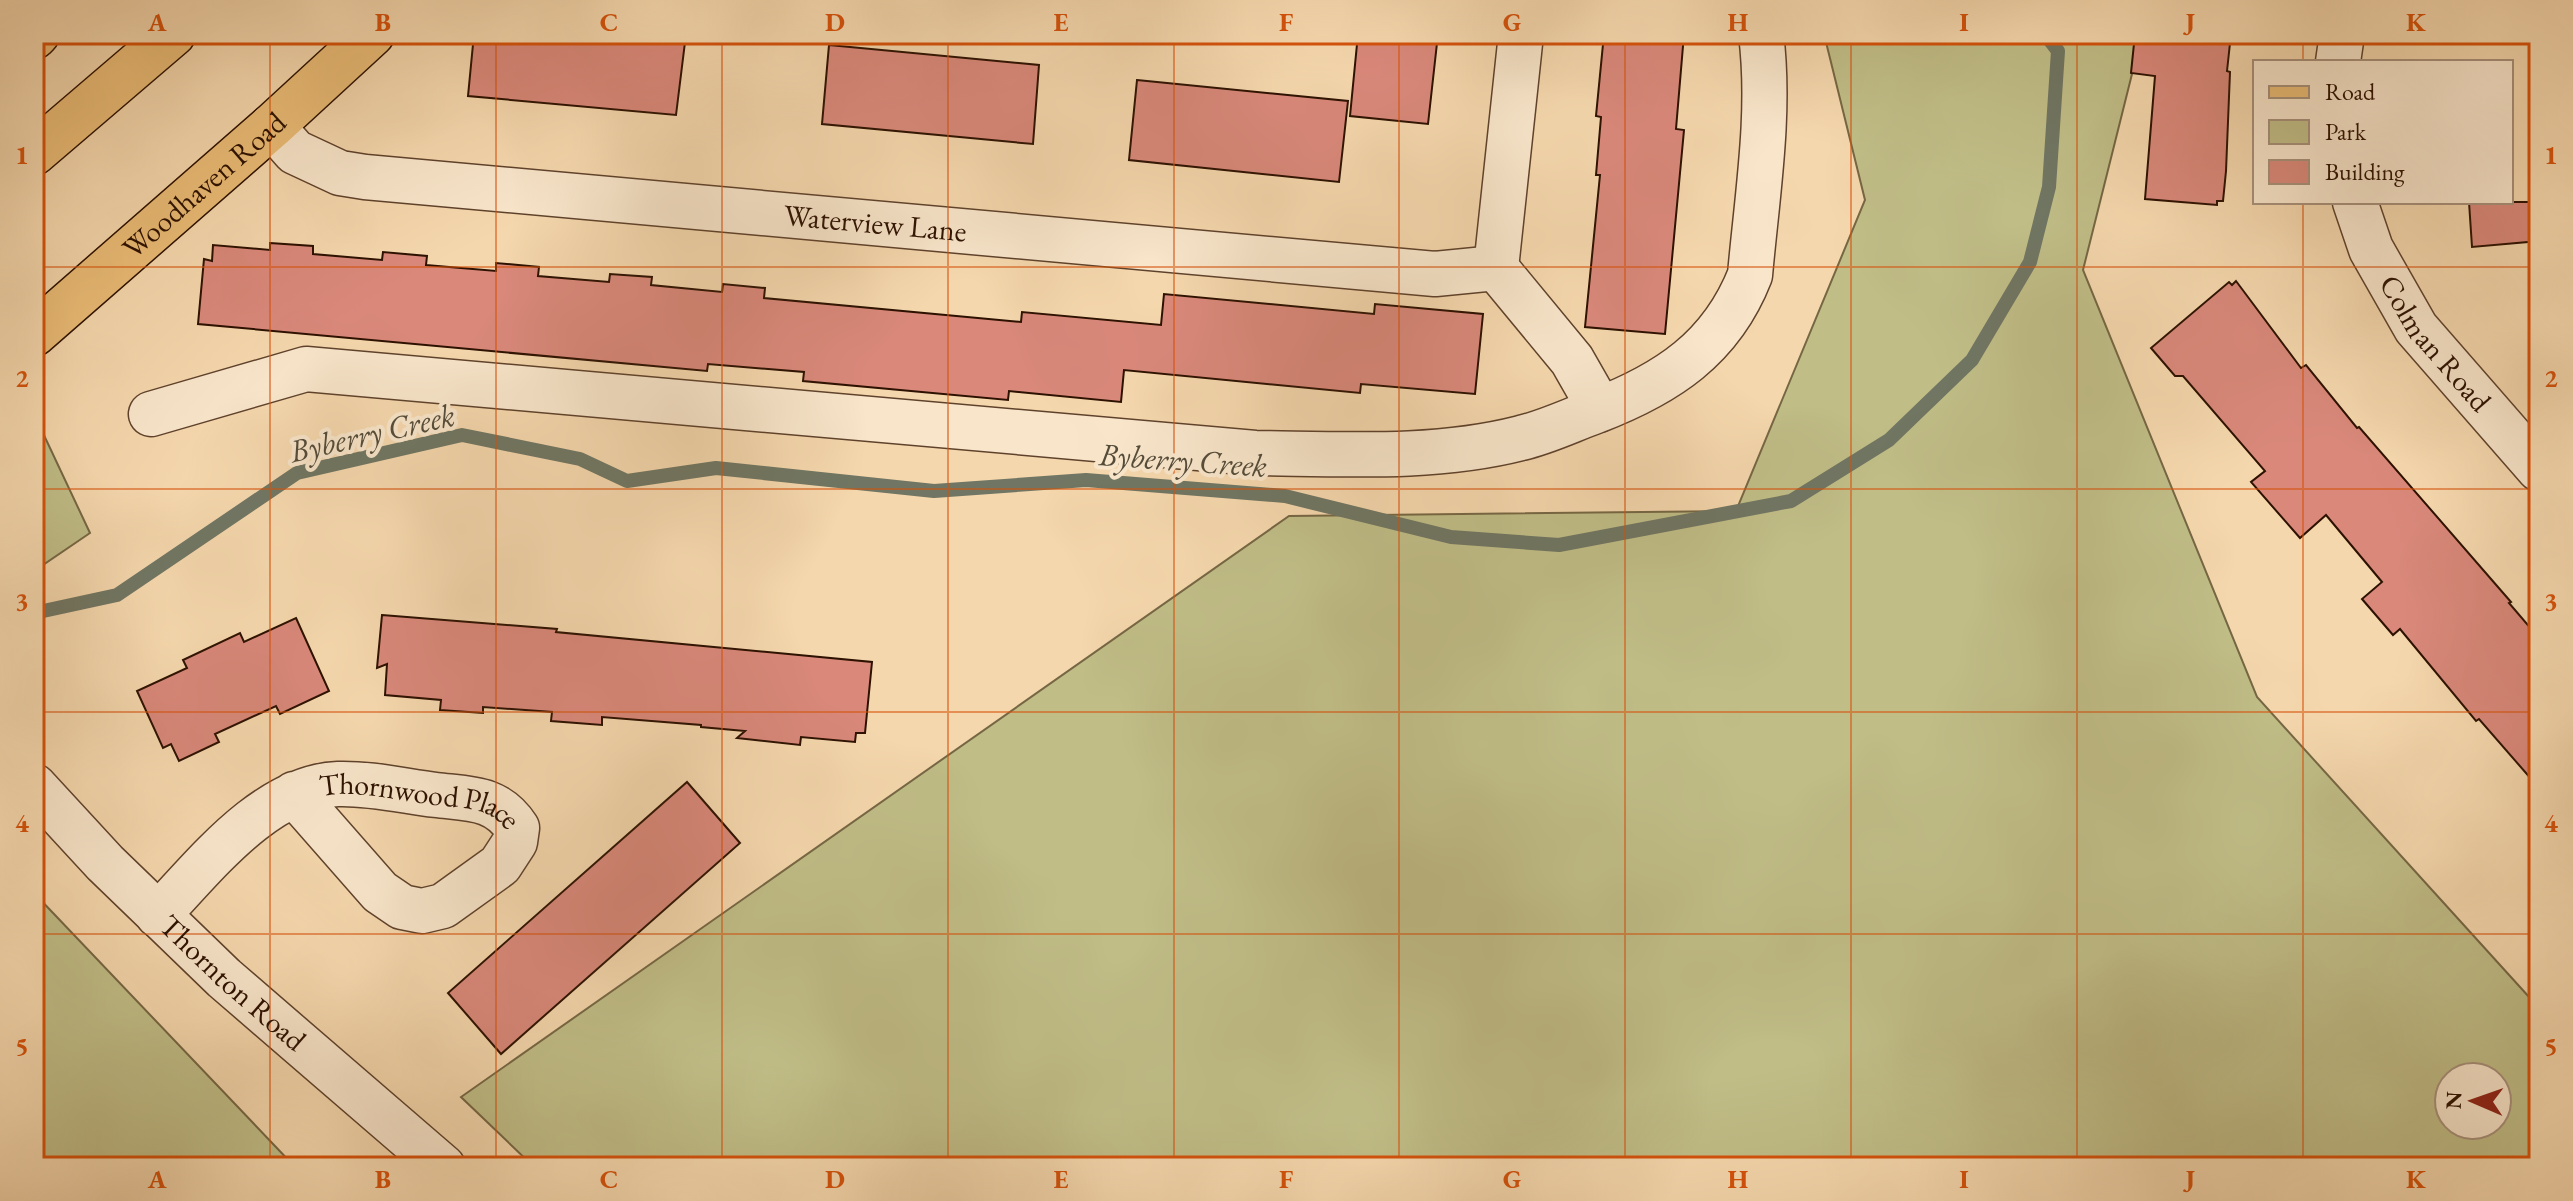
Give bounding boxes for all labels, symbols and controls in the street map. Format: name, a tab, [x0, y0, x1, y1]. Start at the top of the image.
text: A	[147, 5, 167, 39]
text: B	[375, 5, 391, 39]
text: C	[600, 5, 618, 39]
text: D	[825, 5, 845, 39]
text: E	[1054, 5, 1069, 39]
text: F	[1279, 5, 1293, 39]
text: G	[1503, 5, 1522, 39]
text: H	[1728, 5, 1749, 39]
text: I	[1959, 5, 1969, 39]
text: J	[2182, 5, 2195, 39]
text: K	[2406, 5, 2427, 39]
legend	[2253, 60, 2513, 204]
text: Road	[2325, 76, 2376, 107]
street label: Woodhaven Road	[114, 102, 295, 267]
text: Park	[2325, 116, 2367, 147]
text: 1	[15, 138, 29, 172]
text: 1	[2544, 138, 2558, 172]
text: Building	[2325, 156, 2405, 187]
street label: Waterview Lane	[782, 195, 968, 250]
street label: Colman Road	[2371, 268, 2501, 420]
text: 2	[15, 361, 29, 395]
text: 2	[2544, 361, 2558, 395]
water label: Byberry Creek	[284, 394, 459, 473]
water label: Byberry Creek	[1097, 433, 1269, 487]
text: 3	[15, 584, 29, 618]
text: 3	[2544, 584, 2558, 618]
street label: Thornwood Place	[317, 764, 530, 837]
text: 4	[15, 806, 29, 840]
text: 4	[2544, 806, 2558, 840]
street label: Thornton Road	[151, 906, 315, 1060]
text: 5	[15, 1029, 29, 1063]
text: 5	[2544, 1029, 2558, 1063]
north arrow	[2433, 1061, 2513, 1141]
text: N	[2439, 1091, 2468, 1110]
text: A	[147, 1162, 167, 1196]
text: B	[375, 1162, 391, 1196]
text: C	[600, 1162, 618, 1196]
text: D	[825, 1162, 845, 1196]
text: E	[1054, 1162, 1069, 1196]
text: F	[1279, 1162, 1293, 1196]
text: G	[1503, 1162, 1522, 1196]
text: H	[1728, 1162, 1749, 1196]
text: I	[1959, 1162, 1969, 1196]
text: J	[2182, 1162, 2195, 1196]
text: K	[2406, 1162, 2427, 1196]

